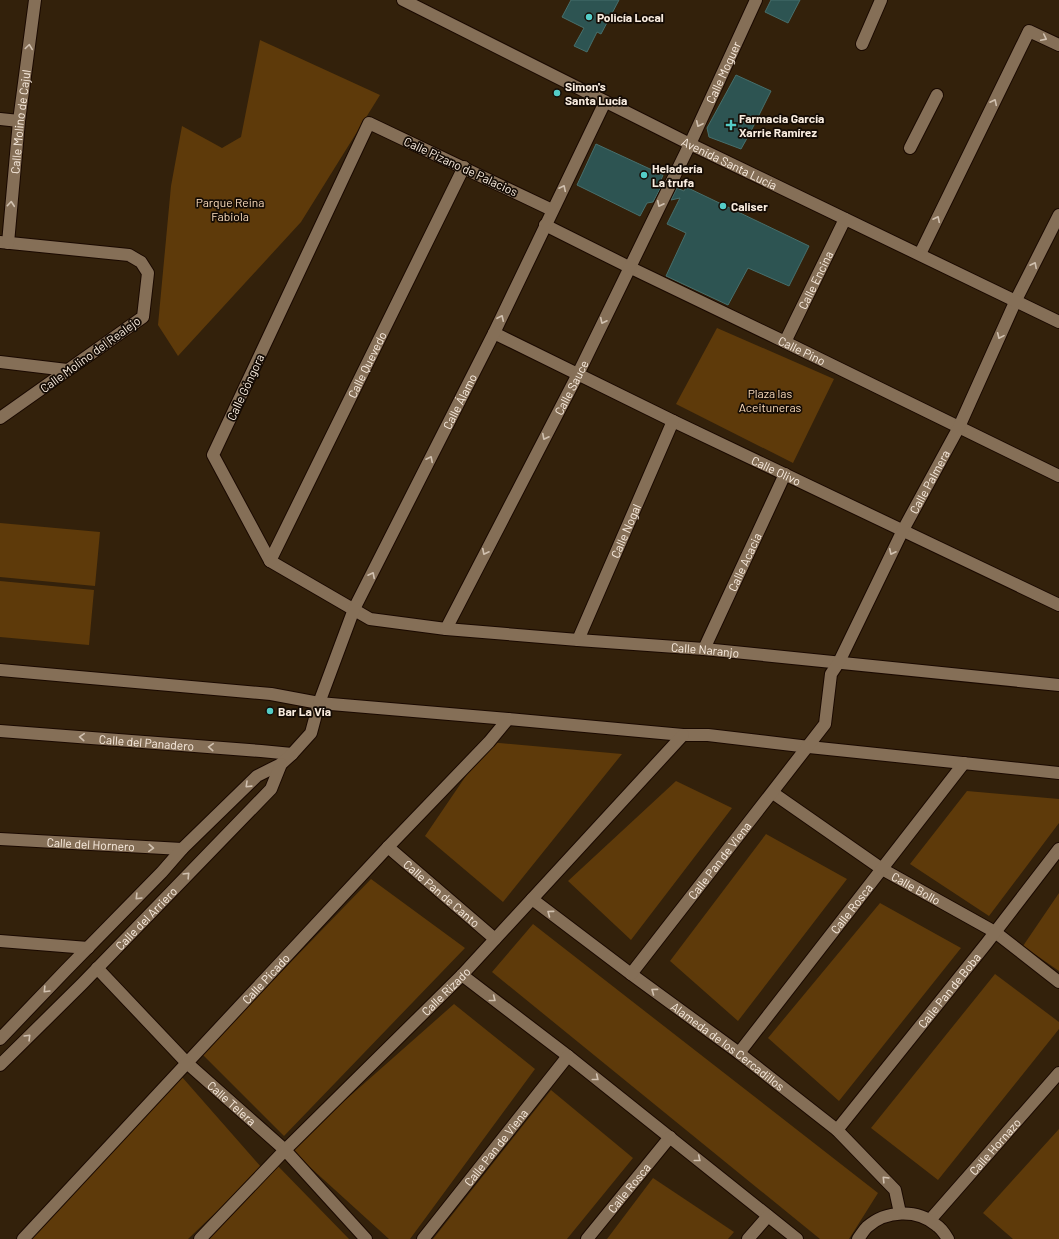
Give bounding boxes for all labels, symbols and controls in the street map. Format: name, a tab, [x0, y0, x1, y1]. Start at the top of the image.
place label: Policía Local	[597, 10, 664, 24]
marker: Policía Local	[584, 12, 594, 22]
one-way arrow	[1040, 33, 1047, 41]
street label: Calle Moguer	[703, 38, 743, 105]
one-way arrow	[24, 44, 33, 50]
street label: Calle Molino de Cajul	[7, 69, 33, 174]
place label: Simon's Santa Lucía	[565, 79, 627, 107]
marker: Simon's Santa Lucía	[552, 88, 562, 98]
one-way arrow	[989, 99, 997, 107]
place label: Farmacia García Xarrie Ramírez	[739, 111, 824, 139]
one-way arrow	[696, 120, 704, 128]
marker: Farmacia García Xarrie Ramírez	[726, 120, 736, 130]
street label: Calle Pizano de Palacios	[402, 134, 520, 199]
street label: Avenida Santa Lucía	[680, 134, 780, 192]
place label: Heladería La trufa	[652, 161, 702, 189]
marker: Heladería La trufa	[639, 170, 649, 180]
one-way arrow	[558, 184, 566, 192]
park label: Parque Reina Fabiola	[196, 195, 264, 223]
one-way arrow	[657, 199, 665, 207]
place label: Caliser	[731, 199, 768, 213]
one-way arrow	[7, 201, 16, 207]
marker: Caliser	[718, 201, 728, 211]
one-way arrow	[932, 216, 940, 224]
street label: Calle Encina	[795, 248, 835, 311]
one-way arrow	[1029, 262, 1036, 270]
street label: Calle Molino del Realejo	[37, 313, 143, 395]
one-way arrow	[496, 314, 504, 322]
one-way arrow	[600, 316, 608, 324]
street label: Calle Quevedo	[344, 329, 389, 400]
one-way arrow	[997, 331, 1005, 339]
street label: Calle Pino	[776, 333, 828, 368]
street label: Calle Góngora	[224, 352, 266, 422]
street label: Calle Sauce	[551, 358, 591, 417]
street label: Calle Álamo	[439, 371, 479, 431]
park label: Plaza las Aceituneras	[739, 386, 802, 414]
one-way arrow	[542, 433, 550, 440]
street label: Calle Palmera	[906, 447, 952, 516]
street label: Calle Olivo	[749, 453, 803, 488]
one-way arrow	[426, 456, 433, 463]
street label: Calle Nogal	[607, 502, 643, 560]
street label: Calle Acacia	[725, 531, 764, 593]
one-way arrow	[483, 548, 490, 556]
one-way arrow	[889, 548, 897, 555]
one-way arrow	[367, 571, 374, 579]
street label: Calle Naranjo	[671, 640, 740, 660]
place label: Bar La Vía	[278, 704, 331, 718]
marker: Bar La Vía	[265, 706, 275, 716]
street label: Calle del Panadero	[98, 732, 195, 753]
one-way arrow	[79, 733, 85, 742]
one-way arrow	[208, 743, 214, 752]
one-way arrow	[245, 780, 253, 788]
street label: Calle Pan de Viena	[685, 819, 754, 902]
street label: Calle del Hornero	[46, 835, 135, 853]
one-way arrow	[148, 844, 154, 853]
street label: Calle Pan de Canto	[401, 857, 483, 930]
street label: Calle Bollo	[889, 869, 943, 907]
one-way arrow	[183, 872, 190, 880]
street label: Calle Rosca	[827, 881, 875, 936]
street label: Calle del Arriero	[112, 884, 179, 953]
one-way arrow	[135, 892, 142, 900]
one-way arrow	[548, 910, 555, 917]
street label: Calle Pan de Boba	[915, 950, 983, 1031]
street label: Calle Picado	[239, 951, 292, 1006]
street label: Calle Rizado	[418, 964, 473, 1018]
one-way arrow	[44, 985, 51, 993]
one-way arrow	[651, 989, 658, 996]
one-way arrow	[489, 994, 496, 1001]
street label: Alameda de los Cercadillos	[669, 999, 788, 1093]
one-way arrow	[23, 1035, 31, 1042]
one-way arrow	[591, 1074, 599, 1081]
street label: Calle Telera	[205, 1078, 259, 1128]
street label: Calle Pan de Viena	[461, 1106, 530, 1189]
street label: Calle Hornazo	[966, 1115, 1023, 1178]
one-way arrow	[693, 1155, 700, 1162]
street label: Calle Rosca	[604, 1160, 653, 1215]
one-way arrow	[882, 1176, 889, 1184]

